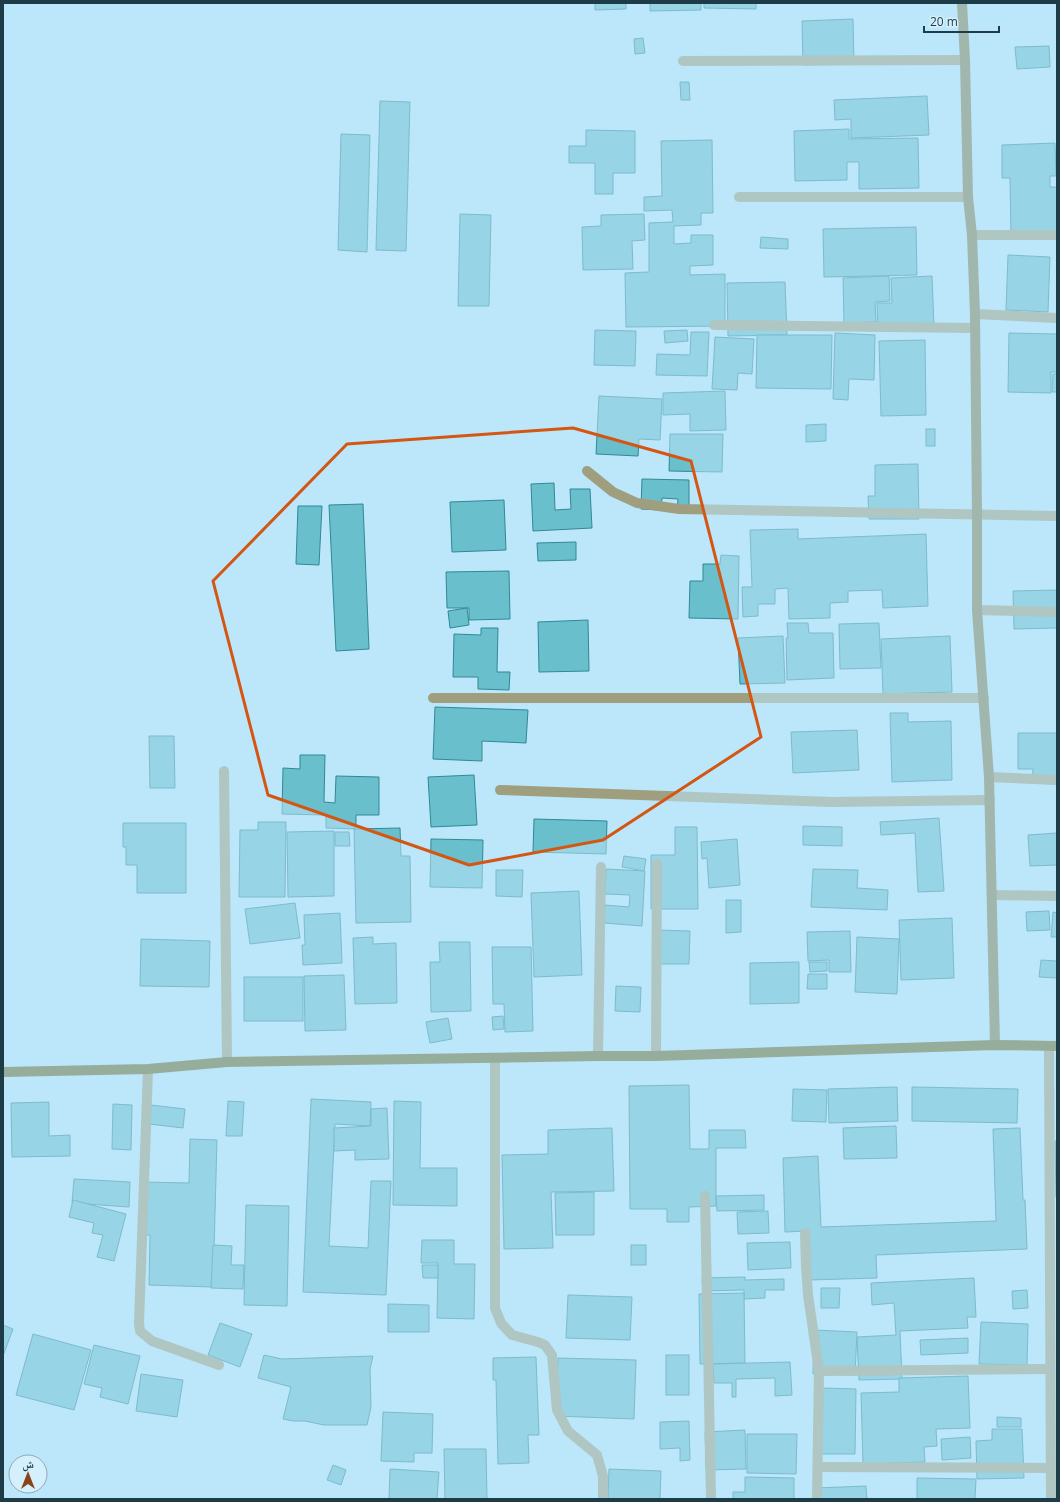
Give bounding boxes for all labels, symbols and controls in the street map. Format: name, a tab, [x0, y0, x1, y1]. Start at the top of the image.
scale bar	[924, 8, 999, 34]
text: 20 m	[930, 13, 958, 30]
north arrow	[8, 1454, 48, 1494]
text: ش	[22, 1456, 34, 1472]

